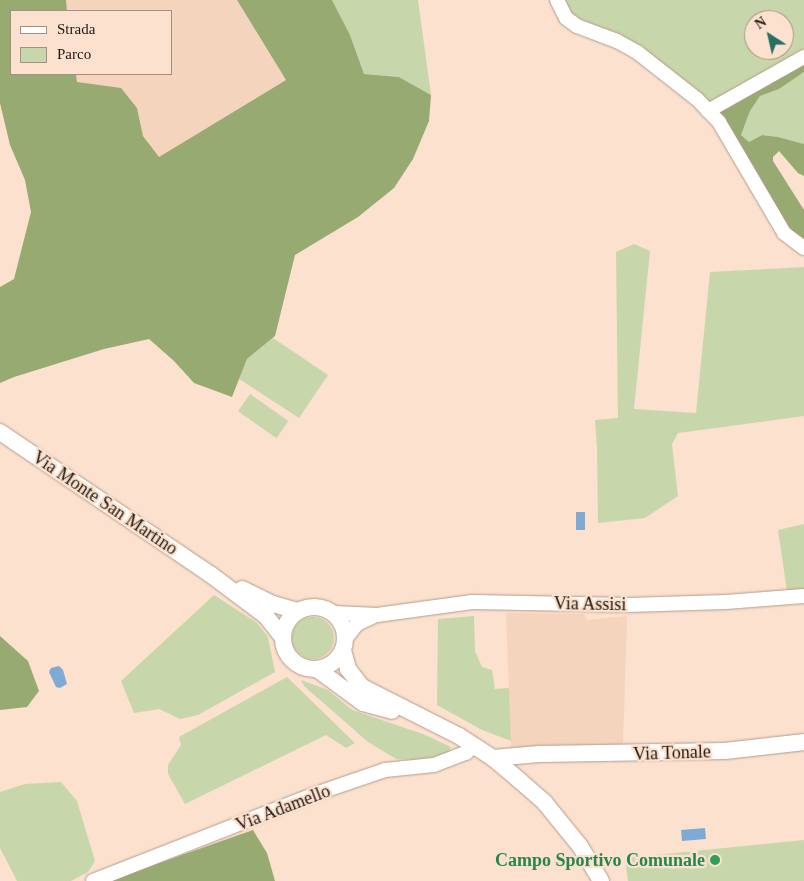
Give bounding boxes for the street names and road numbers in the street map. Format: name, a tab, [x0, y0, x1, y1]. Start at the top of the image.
street label: Via Monte San Martino	[28, 446, 182, 560]
street label: Via Assisi	[553, 593, 627, 615]
street label: Via Tonale	[633, 741, 711, 765]
street label: Via Adamello	[232, 780, 334, 836]

